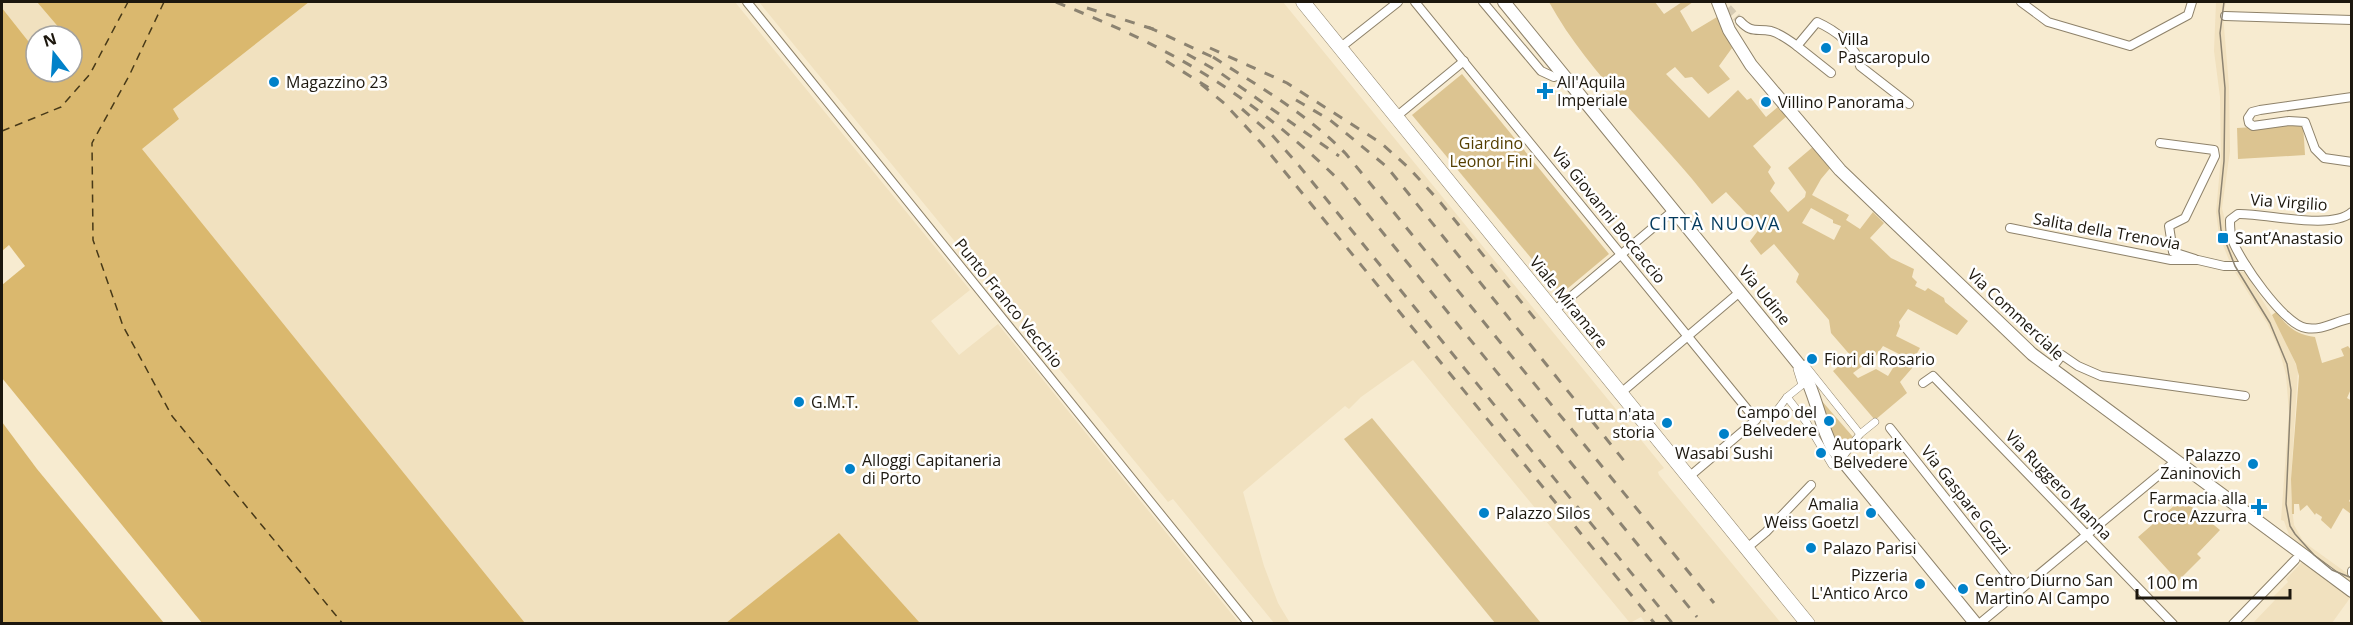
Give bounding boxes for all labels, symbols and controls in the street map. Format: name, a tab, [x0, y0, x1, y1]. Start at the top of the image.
north arrow	[24, 24, 84, 84]
text: N	[40, 27, 59, 52]
place label: Villa Pascaropulo	[1838, 28, 1930, 68]
marker: Villa Pascaropulo	[1819, 41, 1833, 55]
place label: Magazzino 23	[286, 71, 388, 93]
place label: All'Aquila Imperiale	[1557, 71, 1628, 111]
marker: Magazzino 23	[267, 75, 281, 89]
marker: All'Aquila Imperiale	[1538, 84, 1552, 98]
place label: Villino Panorama	[1778, 91, 1904, 113]
marker: Villino Panorama	[1759, 95, 1773, 109]
park label: Giardino Leonor Fini	[1449, 132, 1533, 172]
street label: Via Giovanni Boccaccio	[1547, 142, 1671, 288]
street label: Via Virgilio	[2250, 188, 2328, 216]
street label: Salita della Trenovia	[2032, 207, 2182, 255]
district label: CITTÀ NUOVA	[1649, 211, 1781, 235]
place label: Sant’Anastasio	[2235, 227, 2343, 249]
marker: Sant’Anastasio	[2216, 231, 2230, 245]
street label: Punto Franco Vecchio	[950, 234, 1068, 372]
street label: Viale Miramare	[1525, 251, 1613, 353]
street label: Via Udine	[1734, 261, 1796, 329]
street label: Via Commerciale	[1963, 263, 2069, 365]
place label: Fiori di Rosario	[1824, 348, 1935, 370]
marker: Fiori di Rosario	[1805, 352, 1819, 366]
place label: G.M.T.	[811, 391, 858, 413]
marker: G.M.T.	[792, 395, 806, 409]
place label: Campo del Belvedere	[1737, 401, 1817, 441]
place label: Tutta n'ata storia	[1575, 403, 1655, 443]
marker: Campo del Belvedere	[1822, 414, 1836, 428]
marker: Tutta n'ata storia	[1660, 416, 1674, 430]
street label: Via Ruggero Manna	[2001, 425, 2117, 545]
marker: Wasabi Sushi	[1717, 427, 1731, 441]
place label: Autopark Belvedere	[1833, 433, 1908, 473]
street label: Via Gaspare Gozzi	[1916, 441, 2016, 559]
place label: Wasabi Sushi	[1675, 442, 1773, 464]
place label: Palazzo Zaninovich	[2160, 444, 2241, 484]
marker: Autopark Belvedere	[1814, 446, 1828, 460]
place label: Alloggi Capitaneria di Porto	[862, 449, 1001, 489]
marker: Palazzo Zaninovich	[2246, 457, 2260, 471]
marker: Alloggi Capitaneria di Porto	[843, 462, 857, 476]
place label: Farmacia alla Croce Azzurra	[2143, 487, 2247, 527]
place label: Amalia Weiss Goetzl	[1764, 493, 1859, 533]
marker: Farmacia alla Croce Azzurra	[2252, 500, 2266, 514]
place label: Palazzo Silos	[1496, 502, 1590, 524]
marker: Palazzo Silos	[1477, 506, 1491, 520]
marker: Amalia Weiss Goetzl	[1864, 506, 1878, 520]
place label: Palazo Parisi	[1823, 537, 1916, 559]
marker: Palazo Parisi	[1804, 541, 1818, 555]
scale bar	[2137, 562, 2290, 600]
place label: Pizzeria L'Antico Arco	[1811, 564, 1908, 604]
place label: Centro Diurno San Martino Al Campo	[1975, 569, 2113, 609]
text: 100 m	[2146, 570, 2198, 594]
marker: Pizzeria L'Antico Arco	[1913, 577, 1927, 591]
marker: Centro Diurno San Martino Al Campo	[1956, 582, 1970, 596]

